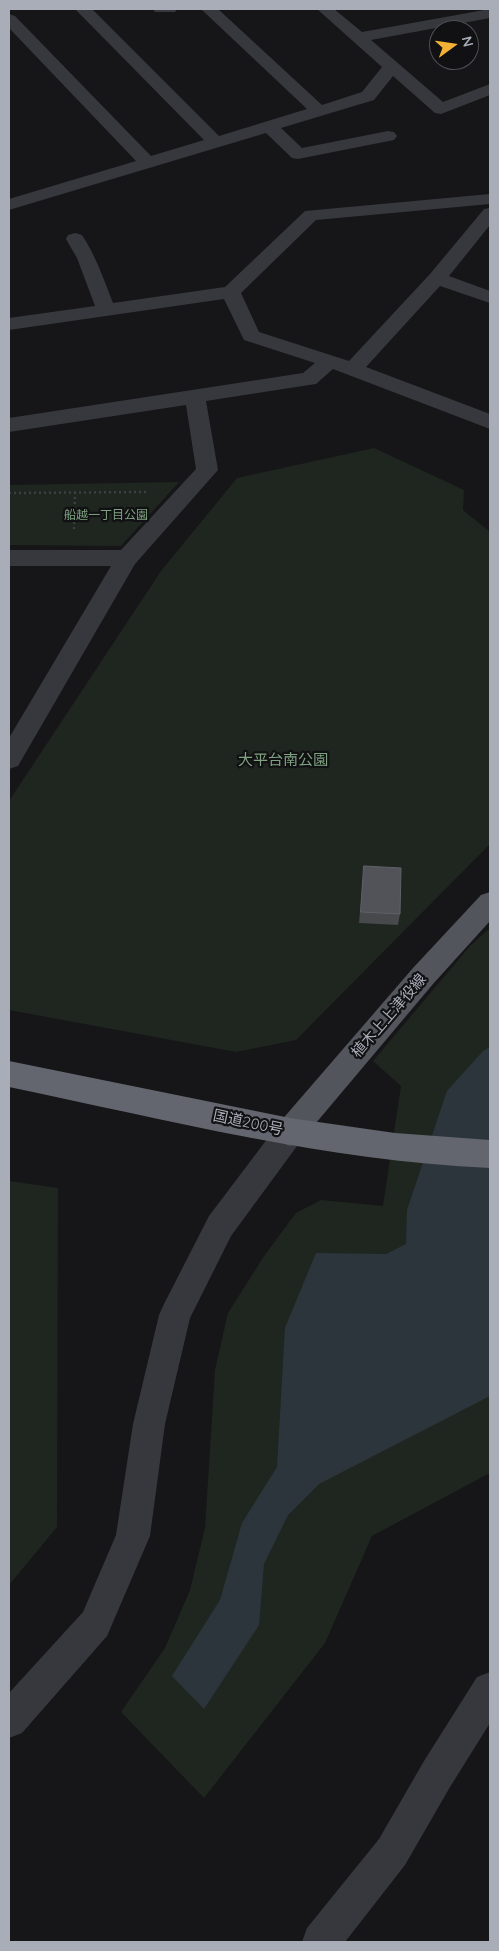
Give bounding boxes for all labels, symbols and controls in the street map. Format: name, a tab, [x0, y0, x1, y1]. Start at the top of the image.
north arrow	[429, 20, 479, 70]
text: N	[458, 34, 478, 49]
park label: 船越一丁目公園	[64, 508, 148, 522]
park label: 大平台南公園	[238, 751, 328, 769]
street label: 植木上上津役線	[348, 970, 430, 1062]
street label: 国道200号	[211, 1107, 285, 1139]

